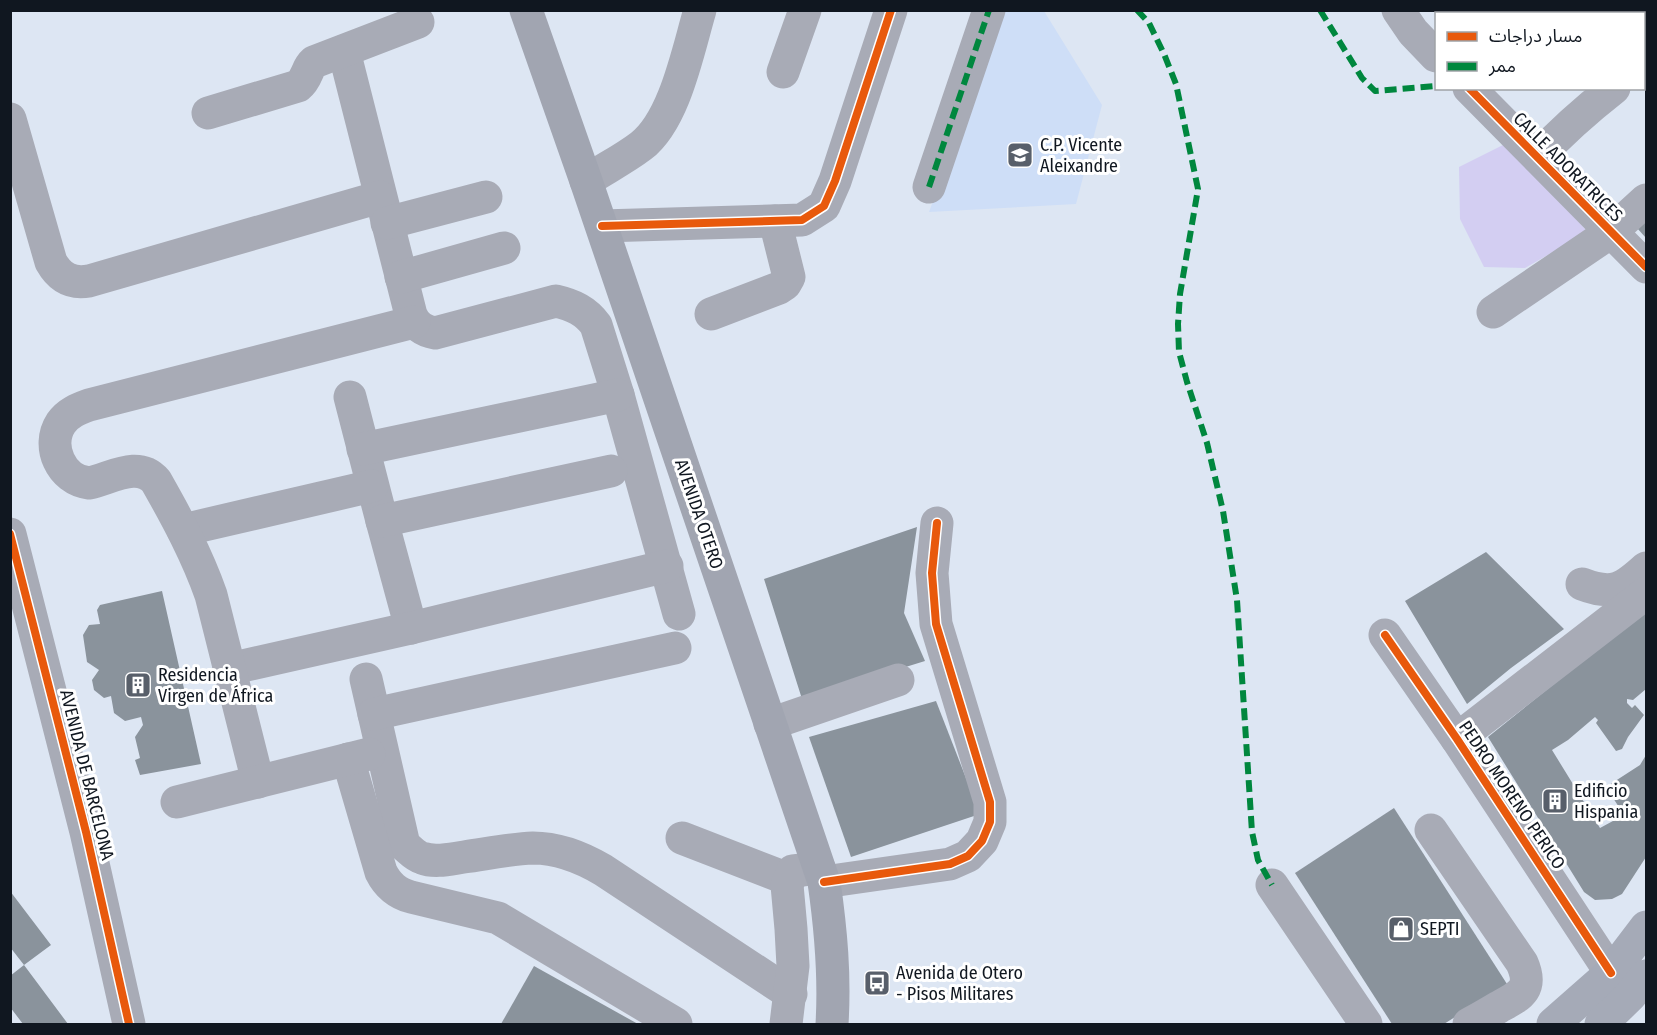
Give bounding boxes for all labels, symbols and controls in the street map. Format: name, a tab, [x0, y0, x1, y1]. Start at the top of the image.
legend	[1435, 12, 1645, 90]
text: مسار دراجات	[1489, 25, 1583, 47]
text: ممر	[1488, 55, 1516, 77]
street label: CALLE ADORATRICES	[1509, 108, 1627, 226]
place label: C.P. Vicente Aleixandre	[1040, 134, 1122, 177]
school or university icon: C.P. Vicente Aleixandre	[1005, 140, 1035, 170]
street label: AVENIDA OTERO	[670, 456, 728, 572]
place label: Residencia Virgen de África	[158, 664, 274, 707]
building icon: Residencia Virgen de África	[123, 670, 153, 700]
street label: AVENIDA DE BARCELONA	[55, 687, 119, 863]
street label: PEDRO MORENO PERICO	[1454, 716, 1570, 874]
place label: Edificio Hispania	[1574, 780, 1638, 823]
building icon: Edificio Hispania	[1540, 786, 1570, 816]
shop icon: SEPTI	[1386, 914, 1416, 944]
place label: SEPTI	[1420, 918, 1459, 940]
place label: Avenida de Otero - Pisos Militares	[896, 962, 1023, 1005]
bus stop icon: Avenida de Otero - Pisos Militares	[862, 968, 892, 998]

